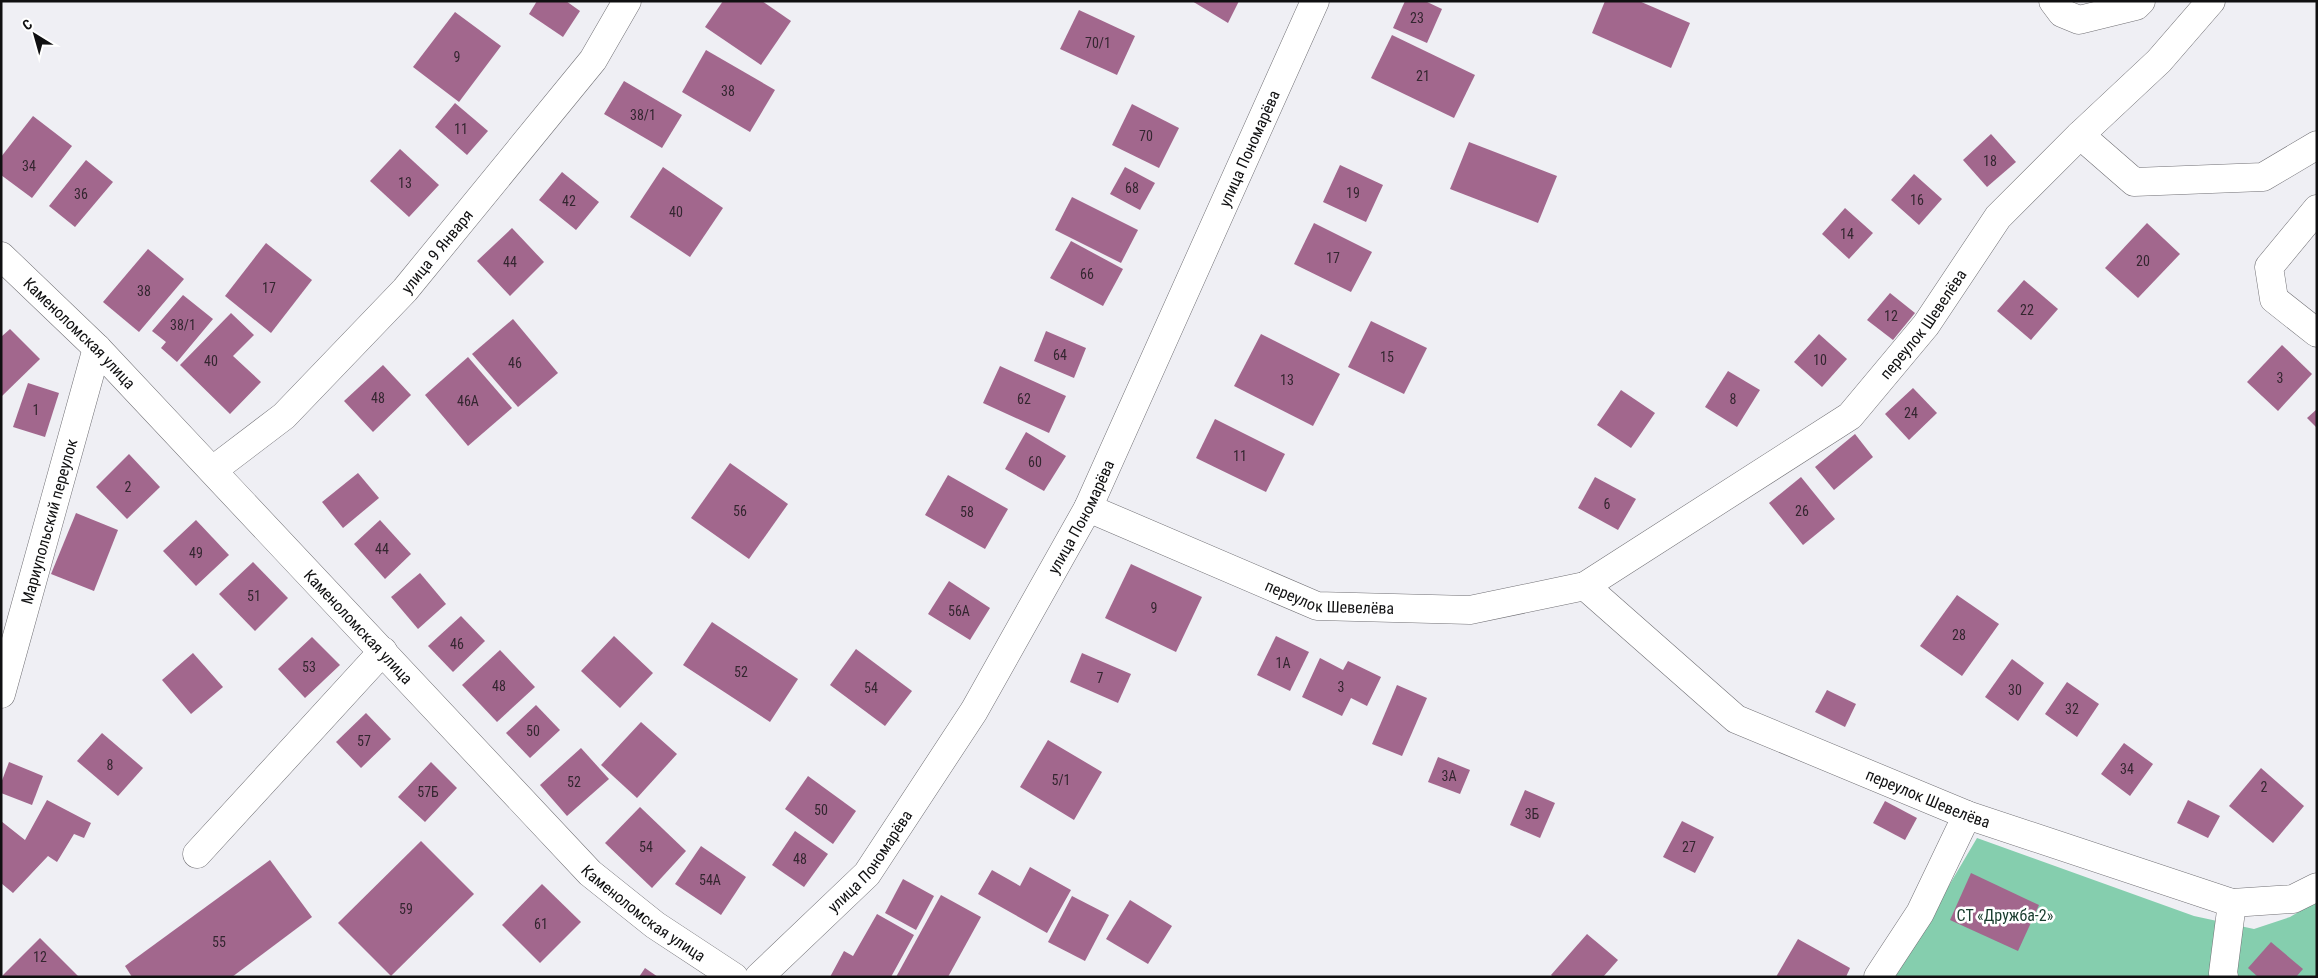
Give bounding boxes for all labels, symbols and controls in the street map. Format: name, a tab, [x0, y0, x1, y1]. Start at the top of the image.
north arrow	[10, 10, 60, 60]
house number: 23	[1410, 10, 1424, 26]
text: С	[19, 16, 35, 33]
house number: 70/1	[1085, 35, 1111, 51]
house number: 9	[454, 49, 460, 65]
house number: 21	[1416, 68, 1430, 84]
house number: 38	[721, 83, 735, 99]
street label: улица Пономарёва	[1215, 87, 1283, 210]
house number: 38/1	[630, 107, 656, 123]
house number: 11	[454, 121, 468, 137]
house number: 70	[1139, 128, 1153, 144]
house number: 18	[1983, 153, 1997, 169]
house number: 34	[22, 158, 36, 174]
house number: 13	[398, 175, 412, 191]
house number: 68	[1125, 180, 1139, 196]
house number: 19	[1346, 185, 1360, 201]
house number: 36	[74, 186, 88, 202]
house number: 16	[1910, 192, 1924, 208]
house number: 42	[562, 193, 576, 209]
house number: 40	[669, 204, 683, 220]
street label: улица 9 Января	[397, 206, 476, 297]
house number: 14	[1840, 226, 1854, 242]
house number: 17	[1326, 250, 1340, 266]
house number: 20	[2136, 253, 2150, 269]
house number: 44	[503, 254, 517, 270]
house number: 66	[1080, 266, 1094, 282]
street label: переулок Шевелёва	[1876, 266, 1970, 383]
street label: Каменоломская улица	[20, 273, 140, 392]
house number: 17	[262, 280, 276, 296]
house number: 38	[137, 283, 151, 299]
house number: 22	[2020, 302, 2034, 318]
house number: 12	[1884, 308, 1898, 324]
house number: 38/1	[170, 317, 196, 333]
house number: 64	[1053, 347, 1067, 363]
house number: 15	[1380, 349, 1394, 365]
house number: 10	[1813, 352, 1827, 368]
house number: 40	[204, 353, 218, 369]
house number: 46	[508, 355, 522, 371]
house number: 3	[2277, 370, 2283, 386]
house number: 13	[1280, 372, 1294, 388]
house number: 48	[371, 390, 385, 406]
house number: 62	[1017, 391, 1031, 407]
house number: 8	[1730, 391, 1737, 407]
house number: 46А	[457, 393, 479, 409]
house number: 1	[33, 402, 39, 418]
house number: 24	[1904, 405, 1918, 421]
street label: Мариупольский переулок	[17, 436, 81, 606]
house number: 11	[1233, 448, 1247, 464]
house number: 60	[1028, 454, 1042, 470]
street label: улица Пономарёва	[1044, 457, 1118, 577]
house number: 2	[125, 479, 132, 495]
house number: 6	[1604, 496, 1611, 512]
house number: 56	[733, 503, 747, 519]
house number: 26	[1795, 503, 1809, 519]
house number: 58	[960, 504, 974, 520]
house number: 44	[375, 541, 389, 557]
house number: 49	[189, 545, 203, 561]
street label: Каменоломская улица	[300, 565, 417, 688]
street label: переулок Шевелёва	[1262, 576, 1394, 618]
house number: 51	[247, 588, 261, 604]
house number: 9	[1151, 600, 1157, 616]
house number: 56А	[948, 603, 970, 619]
house number: 28	[1952, 627, 1966, 643]
house number: 46	[450, 636, 464, 652]
house number: 1А	[1276, 655, 1290, 671]
house number: 53	[302, 659, 316, 675]
house number: 52	[734, 664, 748, 680]
house number: 7	[1097, 670, 1104, 686]
house number: 48	[492, 678, 506, 694]
house number: 3	[1338, 679, 1344, 695]
house number: 54	[864, 680, 878, 696]
house number: 30	[2008, 682, 2022, 698]
house number: 32	[2065, 701, 2079, 717]
house number: 50	[526, 723, 540, 739]
house number: 57	[357, 733, 371, 749]
house number: 8	[107, 757, 114, 773]
house number: 34	[2120, 761, 2134, 777]
street label: переулок Шевелёва	[1863, 765, 1993, 832]
house number: 3А	[1442, 768, 1456, 784]
house number: 5/1	[1051, 772, 1071, 788]
house number: 52	[567, 774, 581, 790]
house number: 2	[2261, 779, 2268, 795]
house number: 57Б	[417, 784, 439, 800]
house number: 50	[814, 802, 828, 818]
street label: улица Пономарёва	[823, 806, 916, 916]
house number: 3Б	[1525, 806, 1540, 822]
house number: 54	[639, 839, 653, 855]
house number: 27	[1682, 839, 1696, 855]
house number: 48	[793, 851, 807, 867]
street label: Каменоломская улица	[578, 861, 709, 965]
house number: 54А	[699, 872, 721, 888]
house number: 59	[399, 901, 413, 917]
park label: СТ «Дружба-2»	[1957, 906, 2054, 925]
house number: 61	[534, 916, 548, 932]
house number: 55	[212, 934, 226, 950]
house number: 12	[33, 949, 47, 965]

